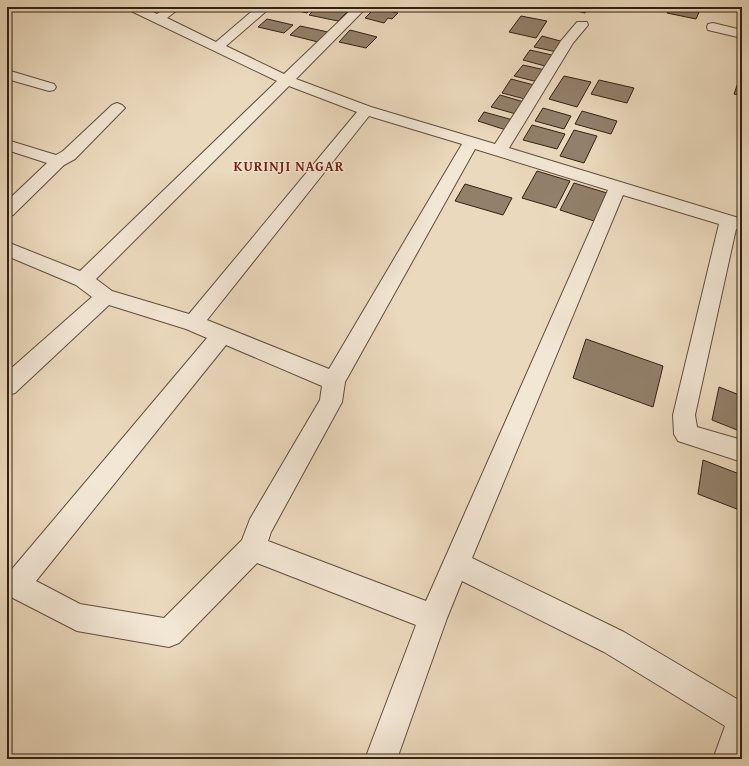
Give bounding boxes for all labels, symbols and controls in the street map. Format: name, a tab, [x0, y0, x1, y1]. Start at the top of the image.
district label: KURINJI NAGAR	[234, 156, 344, 176]

